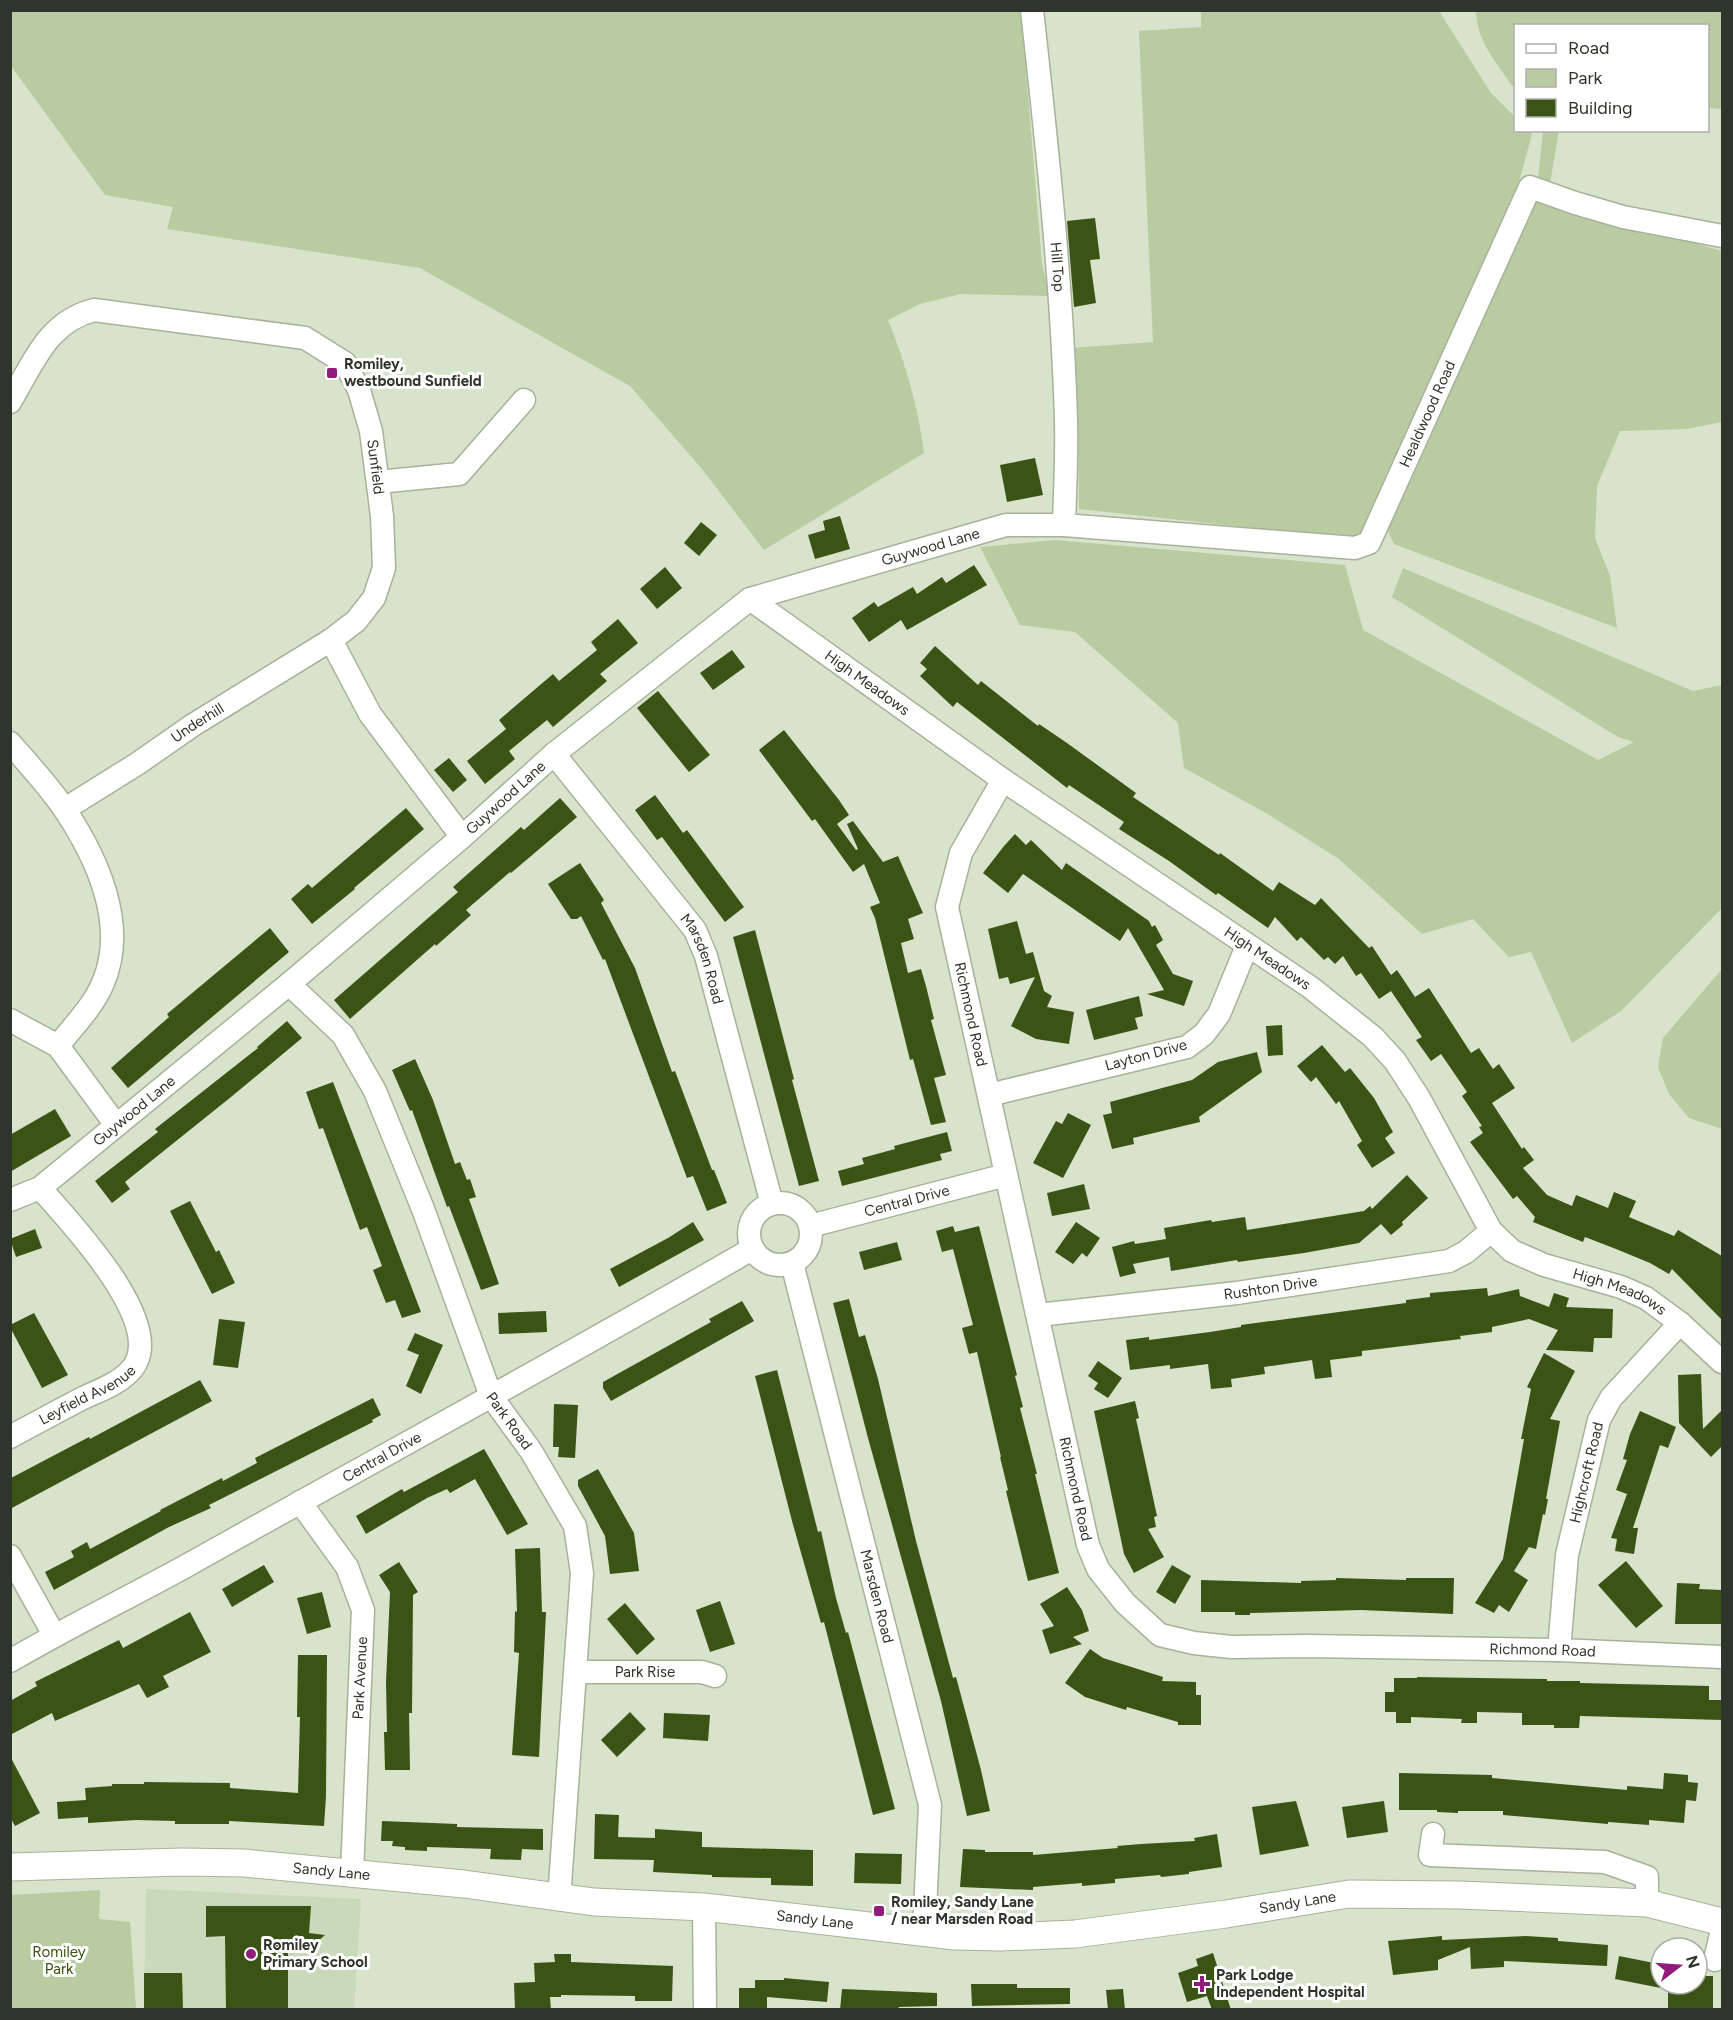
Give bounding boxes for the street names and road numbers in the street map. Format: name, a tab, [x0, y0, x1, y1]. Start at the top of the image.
street label: Hill Top	[1046, 241, 1068, 293]
street label: Healdwood Road	[1395, 358, 1459, 470]
street label: Sunfield	[363, 438, 388, 495]
street label: Guywood Lane	[879, 524, 982, 570]
street label: High Meadows	[821, 646, 913, 719]
street label: Underhill	[167, 699, 227, 747]
street label: Guywood Lane	[462, 757, 549, 838]
street label: Marsden Road	[676, 910, 727, 1006]
street label: High Meadows	[1221, 923, 1314, 994]
street label: Richmond Road	[950, 961, 991, 1068]
street label: Layton Drive	[1103, 1035, 1189, 1075]
street label: Guywood Lane	[89, 1072, 179, 1150]
street label: Central Drive	[862, 1181, 951, 1221]
street label: High Meadows	[1571, 1265, 1670, 1319]
street label: Rushton Drive	[1223, 1272, 1318, 1303]
street label: Leyfield Avenue	[36, 1362, 140, 1429]
street label: Park Road	[482, 1389, 536, 1453]
street label: Highcroft Road	[1566, 1420, 1607, 1525]
street label: Central Drive	[339, 1428, 424, 1486]
street label: Richmond Road	[1055, 1435, 1096, 1543]
street label: Marsden Road	[856, 1548, 897, 1645]
street label: Park Avenue	[349, 1636, 371, 1720]
street label: Richmond Road	[1489, 1640, 1596, 1661]
street label: Park Rise	[615, 1663, 675, 1681]
street label: Sandy Lane	[292, 1859, 371, 1884]
street label: Sandy Lane	[1258, 1887, 1337, 1917]
street label: Sandy Lane	[775, 1906, 854, 1933]

